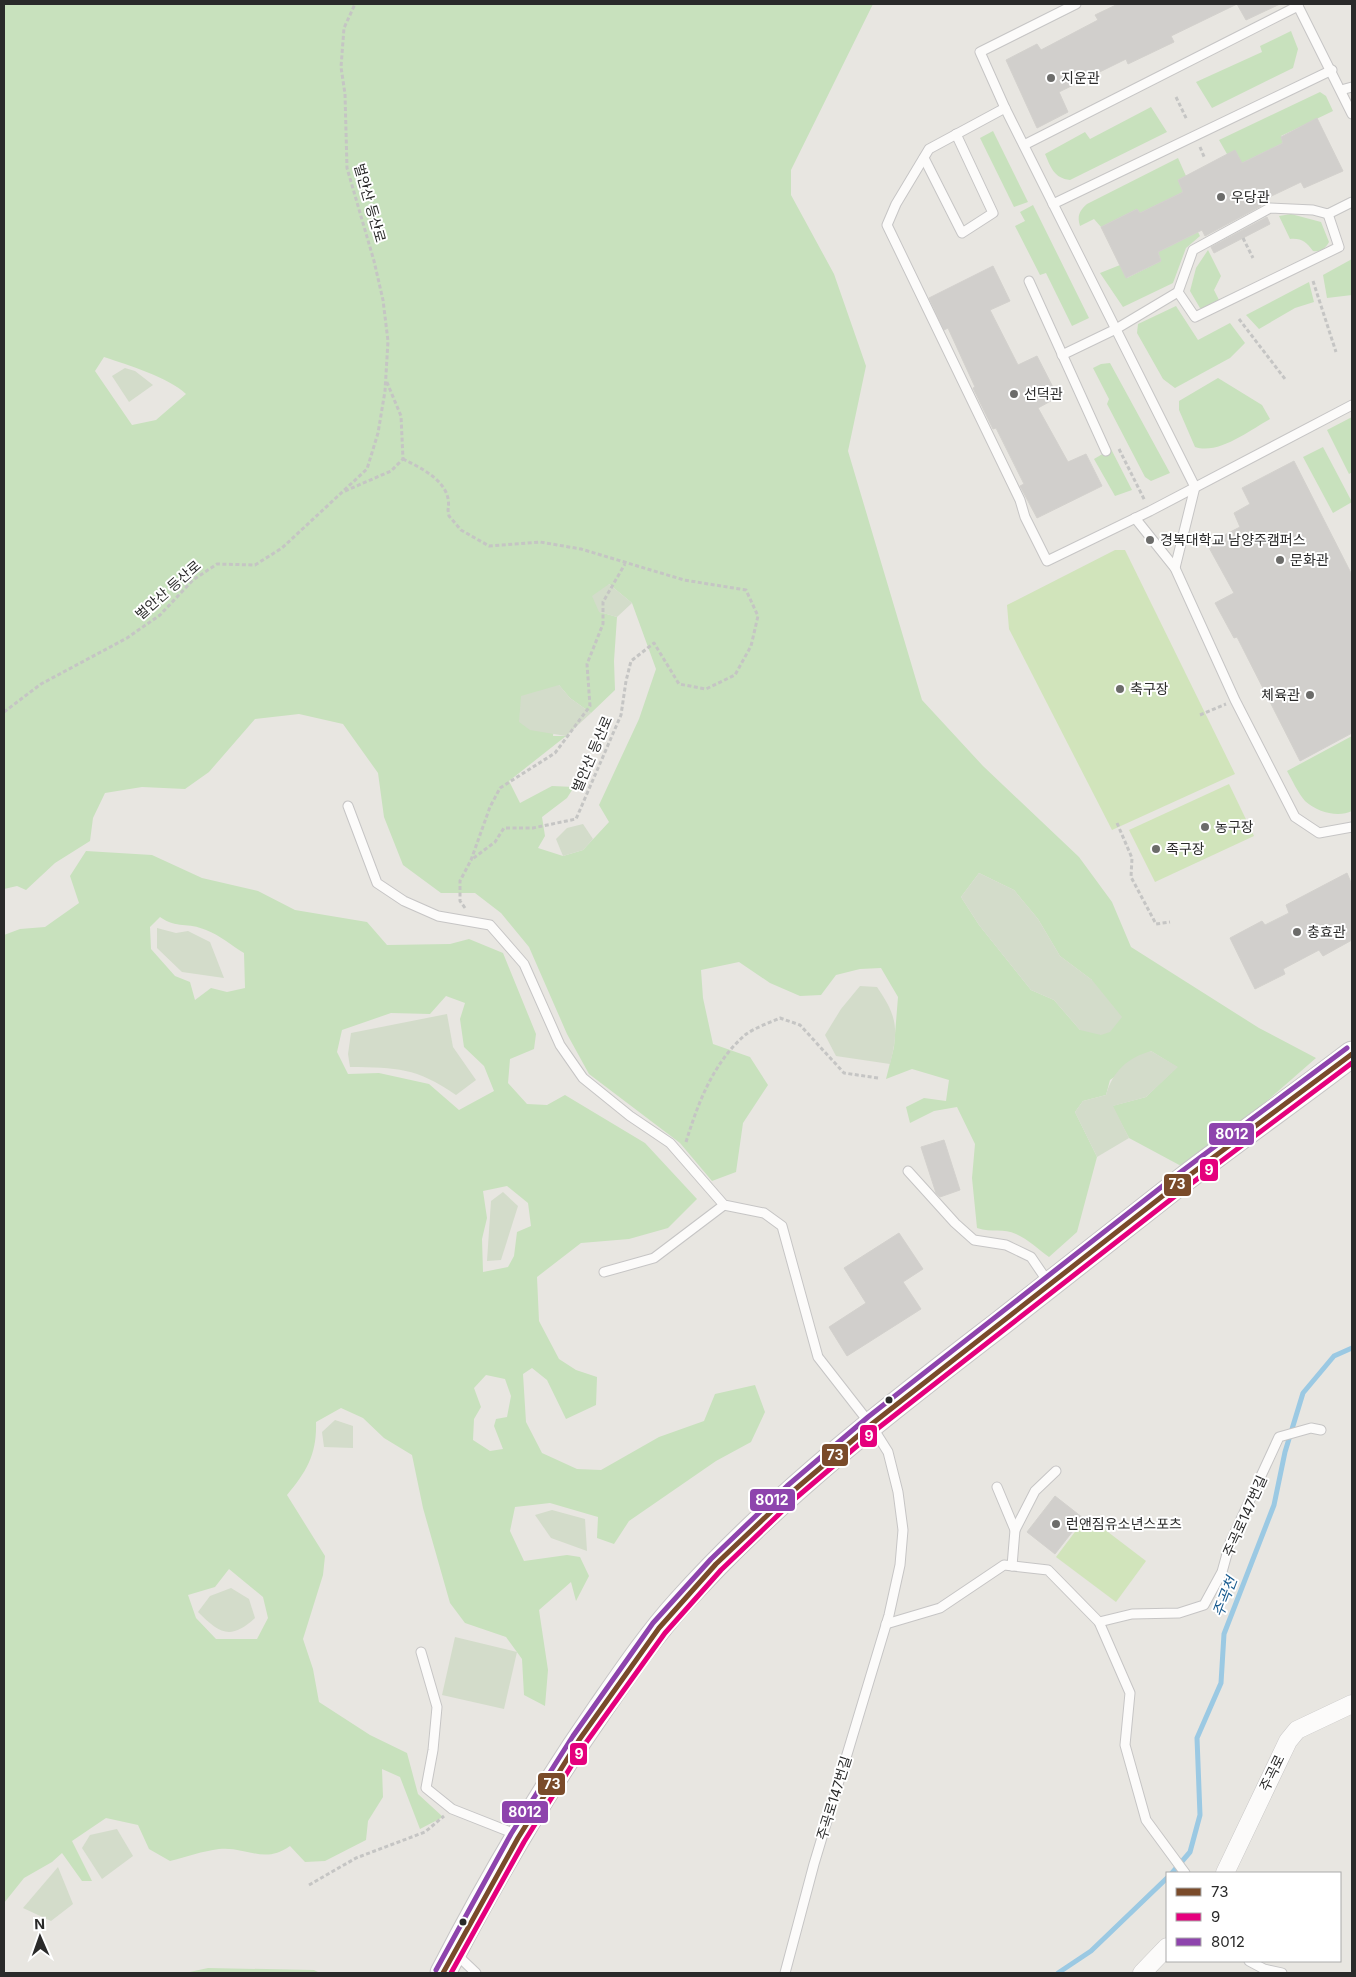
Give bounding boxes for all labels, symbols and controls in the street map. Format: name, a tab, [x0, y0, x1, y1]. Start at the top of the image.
place label: 지운관	[1061, 69, 1100, 86]
marker: 지운관	[1045, 72, 1057, 84]
street label: 벌안산 등산로	[351, 161, 390, 244]
place label: 우당관	[1231, 188, 1270, 205]
marker: 우당관	[1215, 191, 1227, 203]
place label: 선덕관	[1024, 385, 1063, 402]
marker: 선덕관	[1008, 388, 1020, 400]
place label: 경복대학교 남양주캠퍼스	[1160, 531, 1306, 548]
marker: 경복대학교 남양주캠퍼스	[1144, 534, 1156, 546]
place label: 문화관	[1290, 551, 1329, 568]
marker: 문화관	[1274, 554, 1286, 566]
street label: 벌안산 등산로	[131, 556, 204, 623]
place label: 축구장	[1130, 680, 1169, 697]
marker: 축구장	[1114, 683, 1126, 695]
place label: 체육관	[1261, 686, 1300, 703]
marker: 체육관	[1304, 689, 1316, 701]
street label: 벌안산 등산로	[568, 713, 615, 795]
place label: 농구장	[1215, 818, 1254, 835]
marker: 농구장	[1199, 821, 1211, 833]
place label: 족구장	[1166, 840, 1205, 857]
marker: 족구장	[1150, 843, 1162, 855]
place label: 충효관	[1307, 923, 1346, 940]
marker: 충효관	[1291, 926, 1303, 938]
line badge: 8012	[1208, 1122, 1255, 1146]
text: 8012	[1215, 1125, 1249, 1142]
line badge: 9	[1199, 1158, 1219, 1182]
text: 9	[1204, 1161, 1214, 1178]
line badge: 73	[1163, 1173, 1192, 1197]
text: 73	[1169, 1175, 1185, 1192]
unlabelled marker	[884, 1395, 894, 1405]
line badge: 9	[859, 1424, 878, 1448]
text: 9	[864, 1427, 874, 1444]
line badge: 73	[821, 1443, 849, 1467]
text: 73	[827, 1446, 843, 1463]
street label: 주곡로147번길	[1219, 1473, 1270, 1559]
line badge: 8012	[749, 1488, 796, 1512]
text: 8012	[755, 1491, 789, 1508]
place label: 런앤짐유소년스포츠	[1066, 1515, 1182, 1532]
marker: 런앤짐유소년스포츠	[1050, 1518, 1062, 1530]
water label: 주곡천	[1208, 1572, 1242, 1620]
line badge: 9	[569, 1742, 588, 1766]
text: 9	[574, 1745, 584, 1762]
street label: 주곡로	[1255, 1752, 1288, 1794]
street label: 주곡로147번길	[813, 1754, 854, 1842]
line badge: 73	[537, 1772, 566, 1796]
text: 73	[544, 1775, 560, 1792]
line badge: 8012	[501, 1800, 549, 1824]
text: 8012	[508, 1803, 542, 1820]
legend	[1166, 1872, 1341, 1962]
text: 73	[1211, 1882, 1229, 1901]
text: 9	[1211, 1907, 1220, 1926]
north arrow	[15, 1912, 65, 1962]
text: N	[34, 1915, 45, 1932]
unlabelled marker	[458, 1917, 468, 1927]
text: 8012	[1211, 1932, 1245, 1951]

